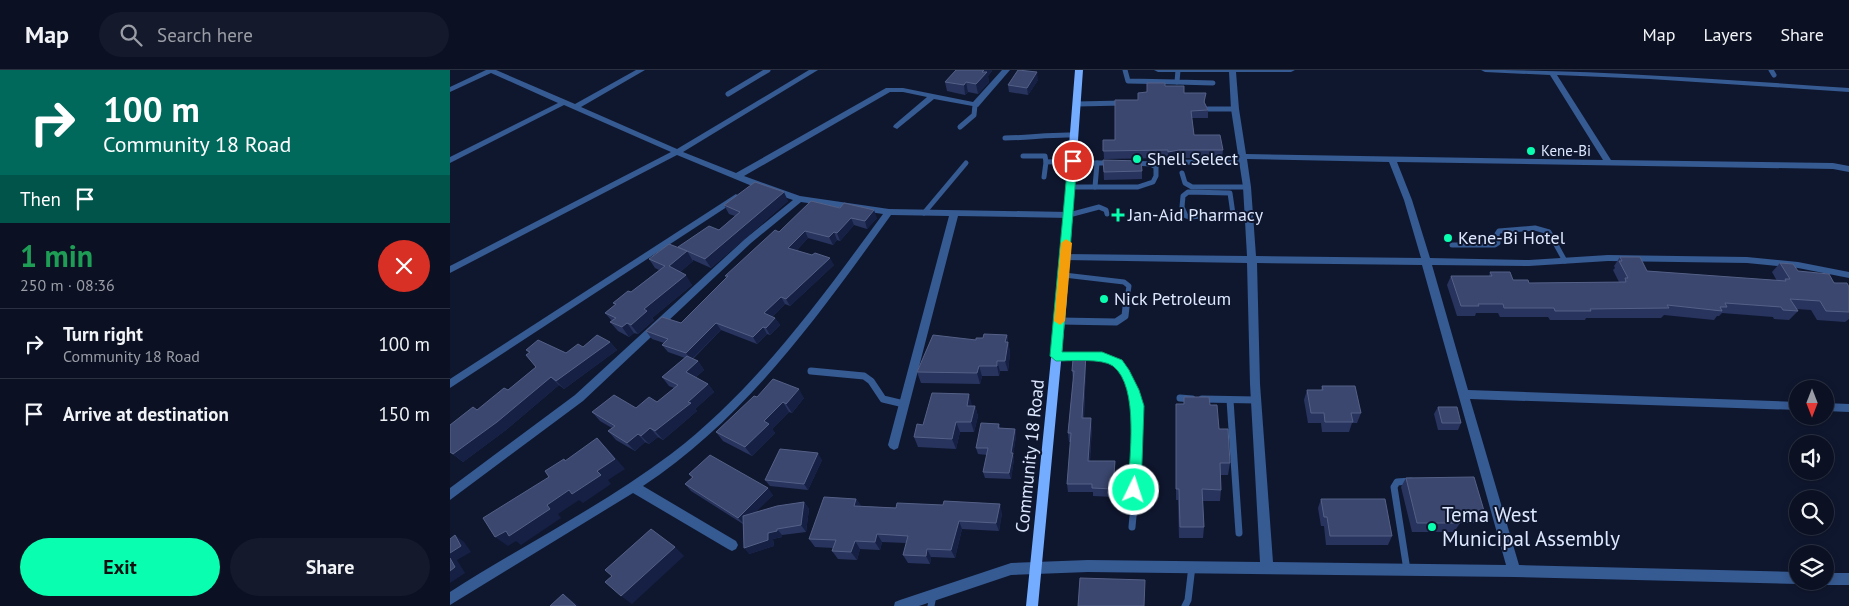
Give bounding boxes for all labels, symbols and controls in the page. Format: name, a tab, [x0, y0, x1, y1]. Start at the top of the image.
search box	[99, 12, 449, 57]
text: Map	[25, 19, 69, 50]
icon: search	[117, 21, 145, 49]
text: Search here	[157, 23, 253, 47]
text: Map	[1643, 23, 1675, 46]
text: Layers	[1703, 23, 1752, 46]
text: Share	[1780, 23, 1824, 46]
text: 100 m	[103, 86, 200, 132]
icon: right	[20, 90, 85, 155]
text: Community 18 Road	[103, 130, 291, 158]
pin	[1052, 140, 1094, 182]
place label: Kene-Bi	[1541, 141, 1591, 160]
marker: Kene-Bi	[1525, 145, 1537, 157]
icon: arrive	[1059, 147, 1087, 175]
place label: Shell Select	[1147, 147, 1238, 170]
marker: Shell Select	[1131, 153, 1143, 165]
icon: arrive	[71, 185, 99, 213]
text: Then	[20, 187, 61, 211]
place label: Jan-Aid Pharmacy	[1127, 203, 1264, 226]
marker: Jan-Aid Pharmacy	[1112, 209, 1124, 221]
place label: Kene-Bi Hotel	[1458, 226, 1566, 249]
marker: Kene-Bi Hotel	[1442, 232, 1454, 244]
text: 1 min	[20, 236, 93, 275]
button: close	[378, 240, 430, 292]
text: 250 m · 08:36	[20, 275, 115, 295]
place label: Nick Petroleum	[1114, 287, 1231, 310]
marker: Nick Petroleum	[1098, 293, 1110, 305]
text: Turn right	[63, 322, 143, 346]
icon: right	[20, 330, 48, 358]
text: 100 m	[378, 332, 430, 356]
text: Community 18 Road	[63, 346, 200, 366]
street label: Community 18 Road	[1010, 378, 1049, 534]
north arrow	[1789, 380, 1834, 425]
map controls	[1789, 380, 1834, 590]
icon: arrive	[20, 400, 48, 428]
text: Arrive at destination	[63, 402, 229, 426]
text: 150 m	[378, 402, 430, 426]
button: sound	[1789, 435, 1834, 480]
position arrow	[1107, 463, 1159, 515]
button: search	[1789, 490, 1834, 535]
place label: Tema West Municipal Assembly	[1442, 501, 1620, 552]
marker: Tema West Municipal Assembly	[1426, 521, 1438, 533]
button: Exit	[20, 538, 220, 596]
button: Share	[230, 538, 430, 596]
button: layers	[1789, 545, 1834, 590]

